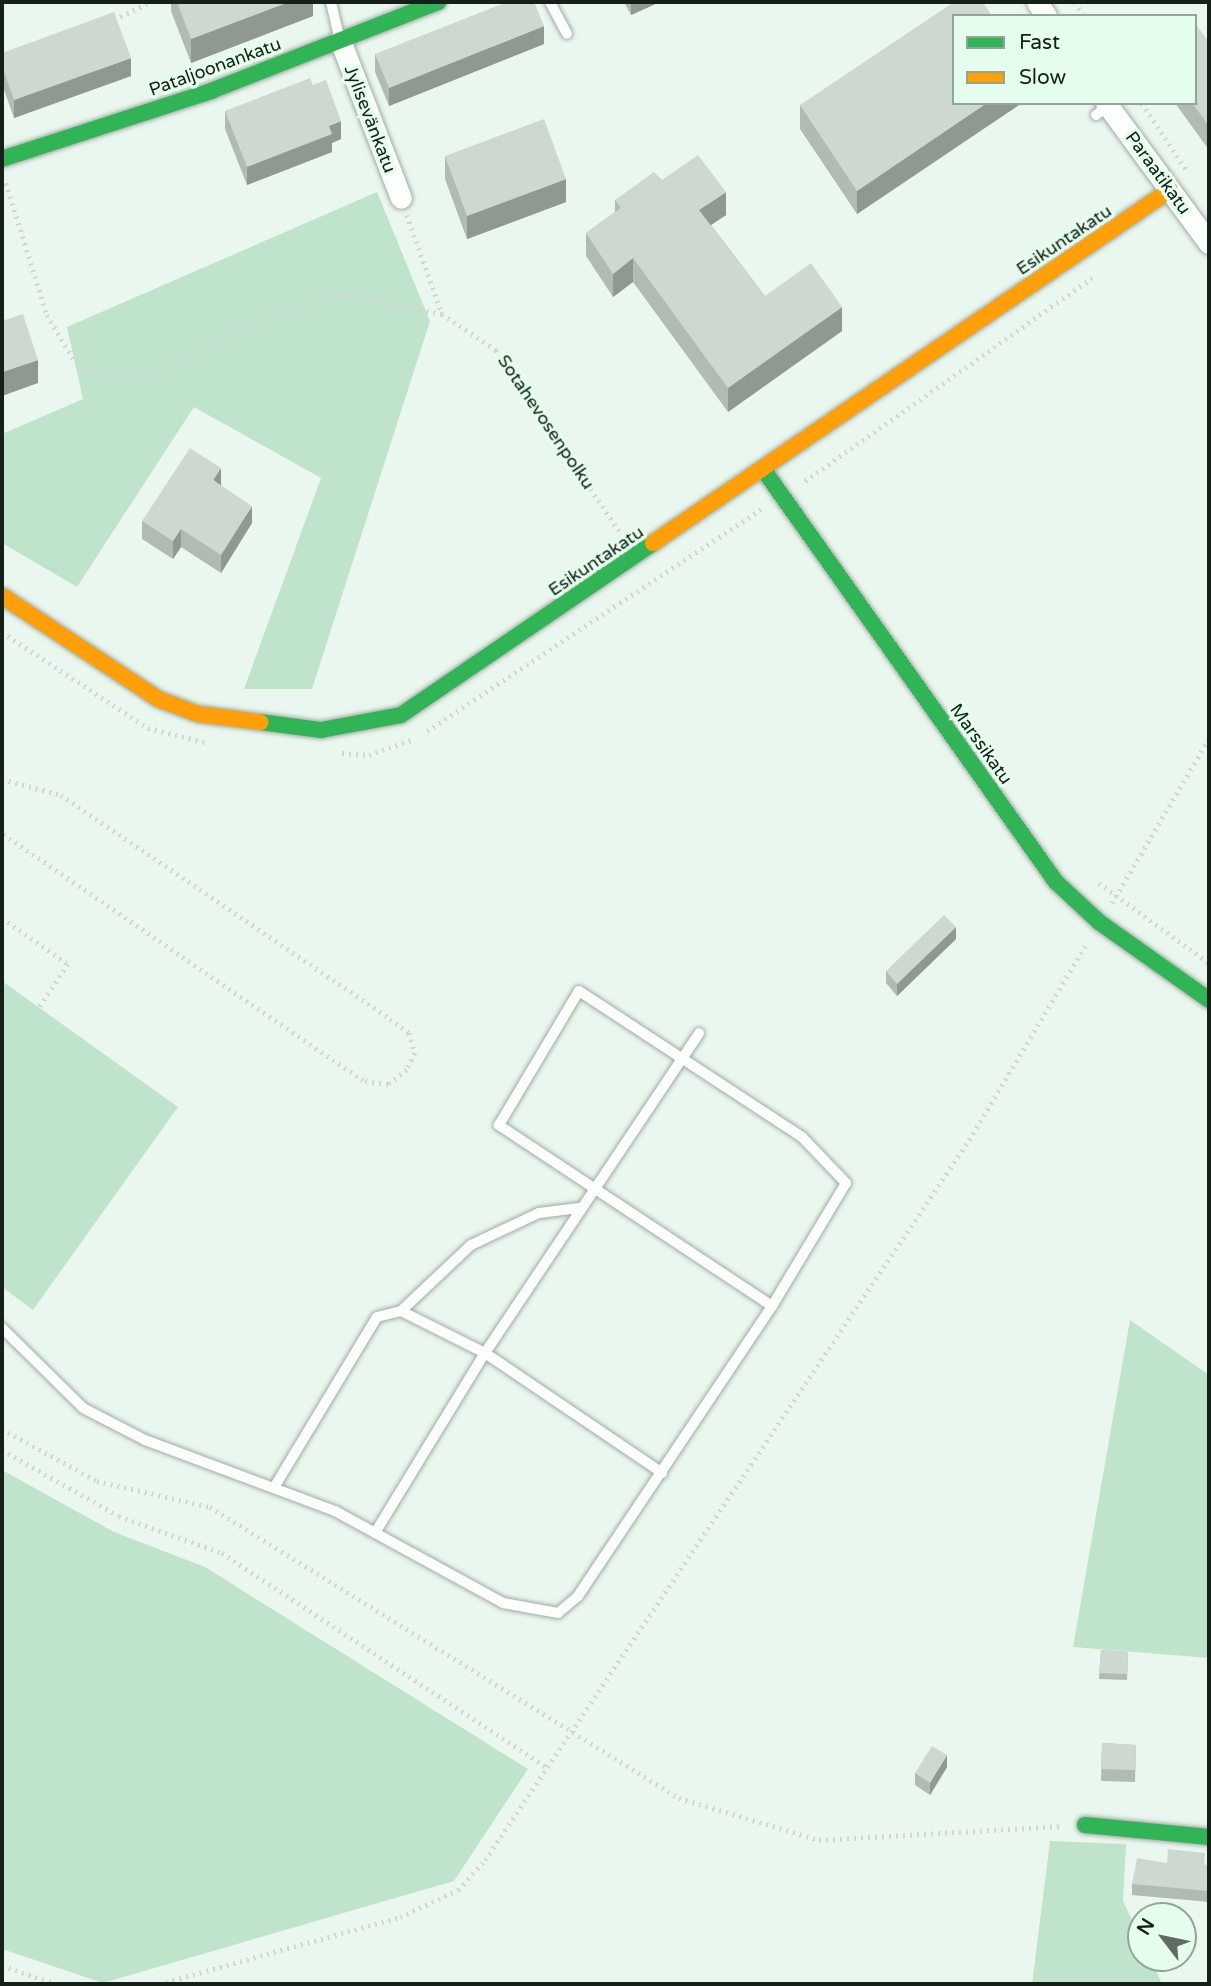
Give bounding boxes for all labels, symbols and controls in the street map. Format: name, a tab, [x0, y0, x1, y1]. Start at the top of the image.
legend	[952, 14, 1197, 105]
text: Fast	[1019, 30, 1060, 55]
street label: Pataljoonankatu	[146, 33, 284, 101]
street label: Jylisevänkatu	[340, 62, 400, 176]
text: Slow	[1019, 65, 1066, 90]
street label: Paraatikatu	[1121, 127, 1195, 219]
street label: Esikuntakatu	[1012, 200, 1116, 280]
street label: Sotahevosenpolku	[493, 351, 599, 493]
street label: Esikuntakatu	[544, 521, 648, 601]
street label: Marssikatu	[945, 699, 1017, 789]
north arrow	[1127, 1902, 1197, 1972]
text: N	[1133, 1915, 1159, 1939]

